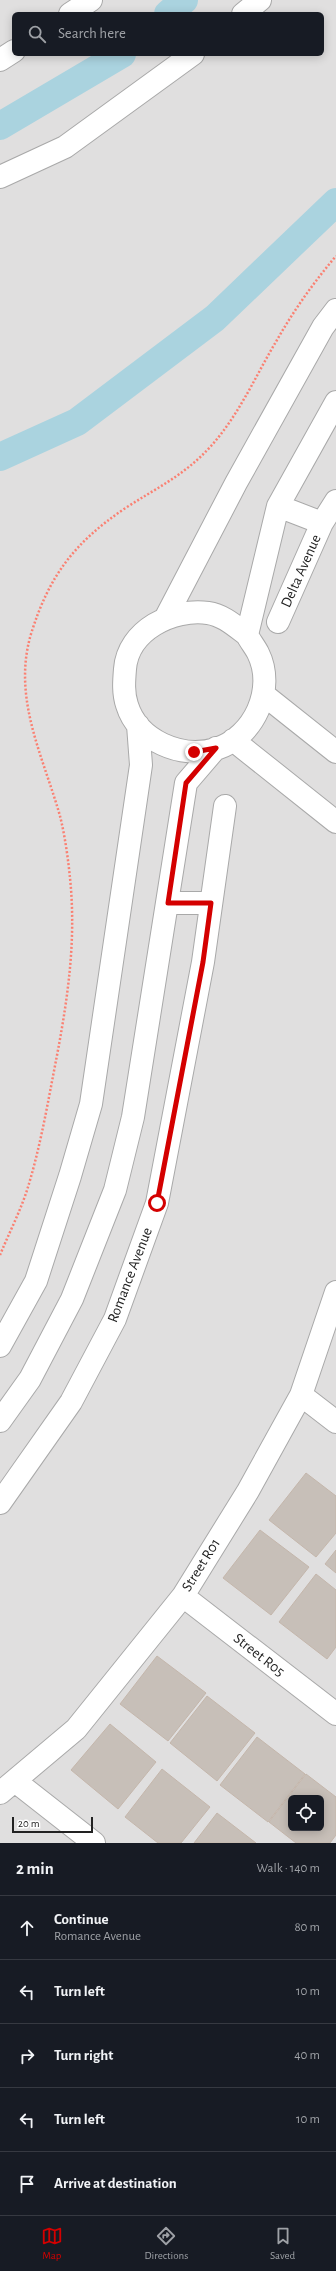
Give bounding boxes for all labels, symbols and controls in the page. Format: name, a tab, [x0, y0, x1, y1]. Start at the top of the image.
search box	[12, 12, 324, 56]
icon: search	[26, 23, 48, 45]
text: Search here	[58, 26, 126, 41]
street label: Delta Avenue	[278, 532, 324, 610]
route end	[185, 743, 203, 761]
route start	[148, 1194, 166, 1212]
street label: Romance Avenue	[105, 1225, 155, 1325]
street label: Street R01	[179, 1536, 223, 1594]
street label: Street R05	[231, 1631, 287, 1679]
map controls	[288, 1795, 324, 1831]
button: locate	[288, 1795, 324, 1831]
scale bar	[12, 1815, 93, 1834]
text: 20 m	[18, 1818, 39, 1829]
text: 2 min	[16, 1860, 54, 1877]
text: Walk · 140 m	[257, 1862, 320, 1875]
text: Continue	[54, 1912, 109, 1927]
icon: ahead	[16, 1917, 38, 1939]
text: 80 m	[294, 1921, 320, 1934]
text: Romance Avenue	[54, 1930, 141, 1943]
icon: left	[16, 1981, 38, 2003]
text: Turn left	[54, 1984, 105, 1999]
text: 10 m	[296, 1985, 320, 1998]
icon: right	[16, 2045, 38, 2067]
text: Turn right	[54, 2048, 113, 2063]
text: 40 m	[294, 2049, 320, 2062]
icon: left	[16, 2109, 38, 2131]
text: Turn left	[54, 2112, 105, 2127]
text: 10 m	[296, 2113, 320, 2126]
icon: arrive	[16, 2173, 38, 2195]
text: Arrive at destination	[54, 2176, 177, 2191]
tab: Map	[41, 2225, 63, 2262]
tab: Directions	[144, 2225, 188, 2262]
tab: Saved	[270, 2225, 295, 2262]

